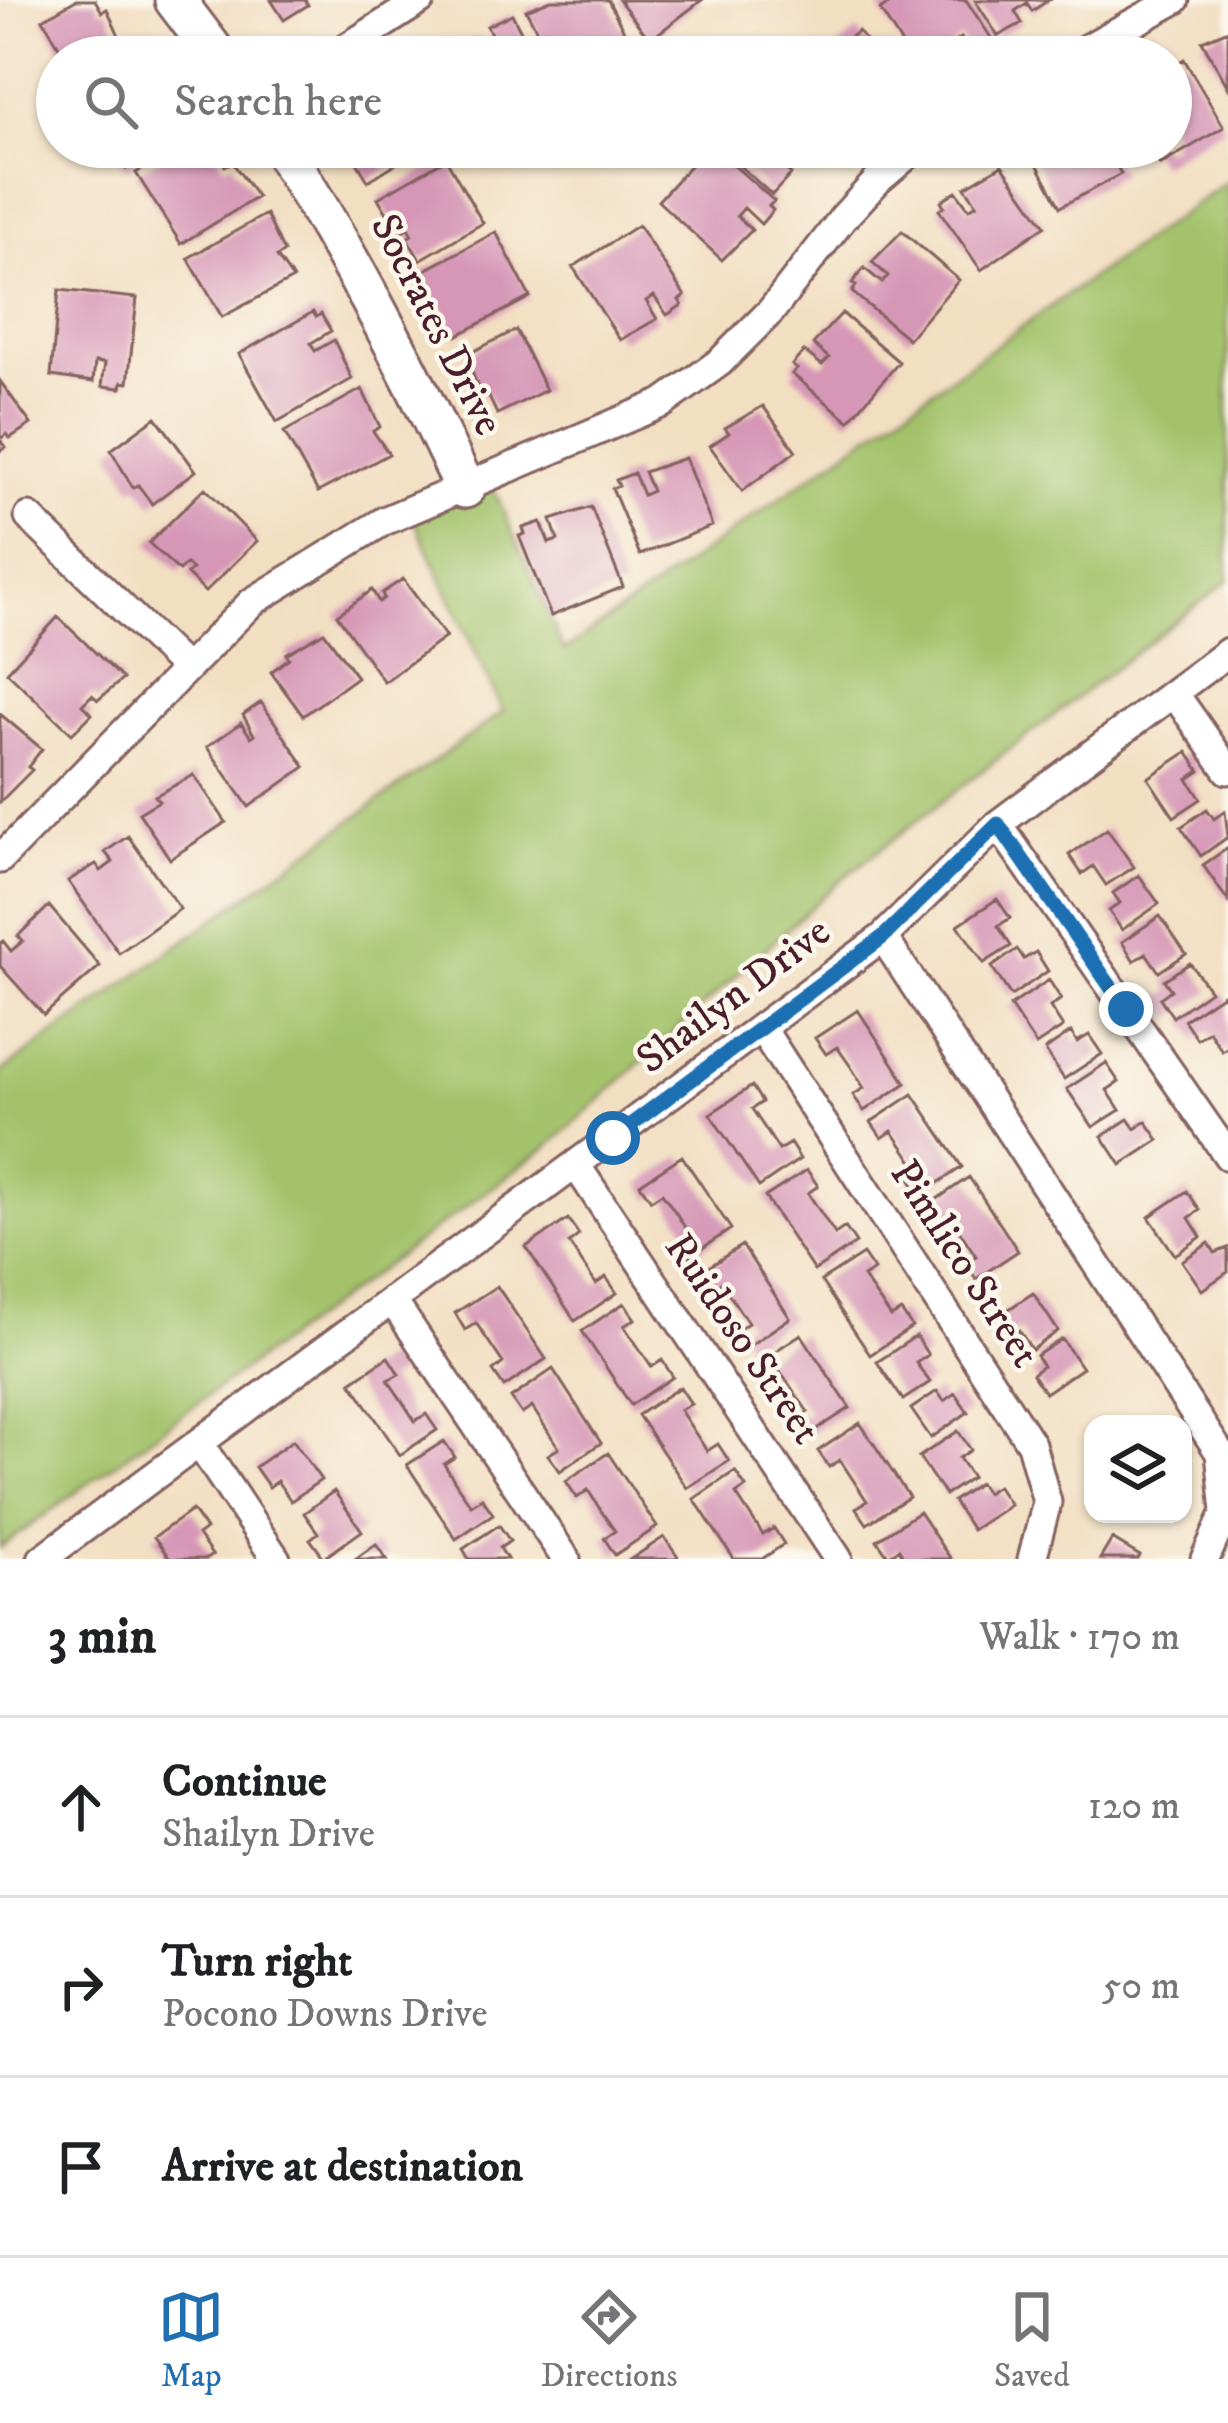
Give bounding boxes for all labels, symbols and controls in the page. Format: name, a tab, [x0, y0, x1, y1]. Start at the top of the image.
search box	[36, 36, 1192, 168]
icon: search	[78, 69, 144, 135]
text: Search here	[174, 74, 382, 130]
street label: Socrates Drive	[358, 206, 514, 444]
street label: Shailyn Drive	[627, 906, 841, 1086]
route end	[1099, 982, 1153, 1036]
route start	[586, 1111, 640, 1165]
street label: Pimlico Street	[878, 1150, 1050, 1378]
street label: Ruidoso Street	[652, 1224, 832, 1454]
map controls	[1084, 1415, 1192, 1523]
button: layers	[1084, 1415, 1192, 1523]
text: 3 min	[48, 1605, 156, 1669]
text: Walk · 170 m	[979, 1613, 1180, 1662]
text: Continue	[162, 1754, 327, 1810]
icon: ahead	[48, 1774, 114, 1840]
text: 120 m	[1088, 1782, 1180, 1831]
text: Shailyn Drive	[162, 1810, 375, 1859]
text: Turn right	[162, 1934, 352, 1990]
icon: right	[48, 1954, 114, 2020]
text: 50 m	[1102, 1962, 1180, 2011]
text: Pocono Downs Drive	[162, 1990, 488, 2039]
icon: arrive	[48, 2134, 114, 2200]
text: Arrive at destination	[162, 2139, 523, 2195]
tab: Map	[158, 2284, 224, 2397]
tab: Directions	[541, 2284, 677, 2397]
tab: Saved	[994, 2284, 1070, 2397]

